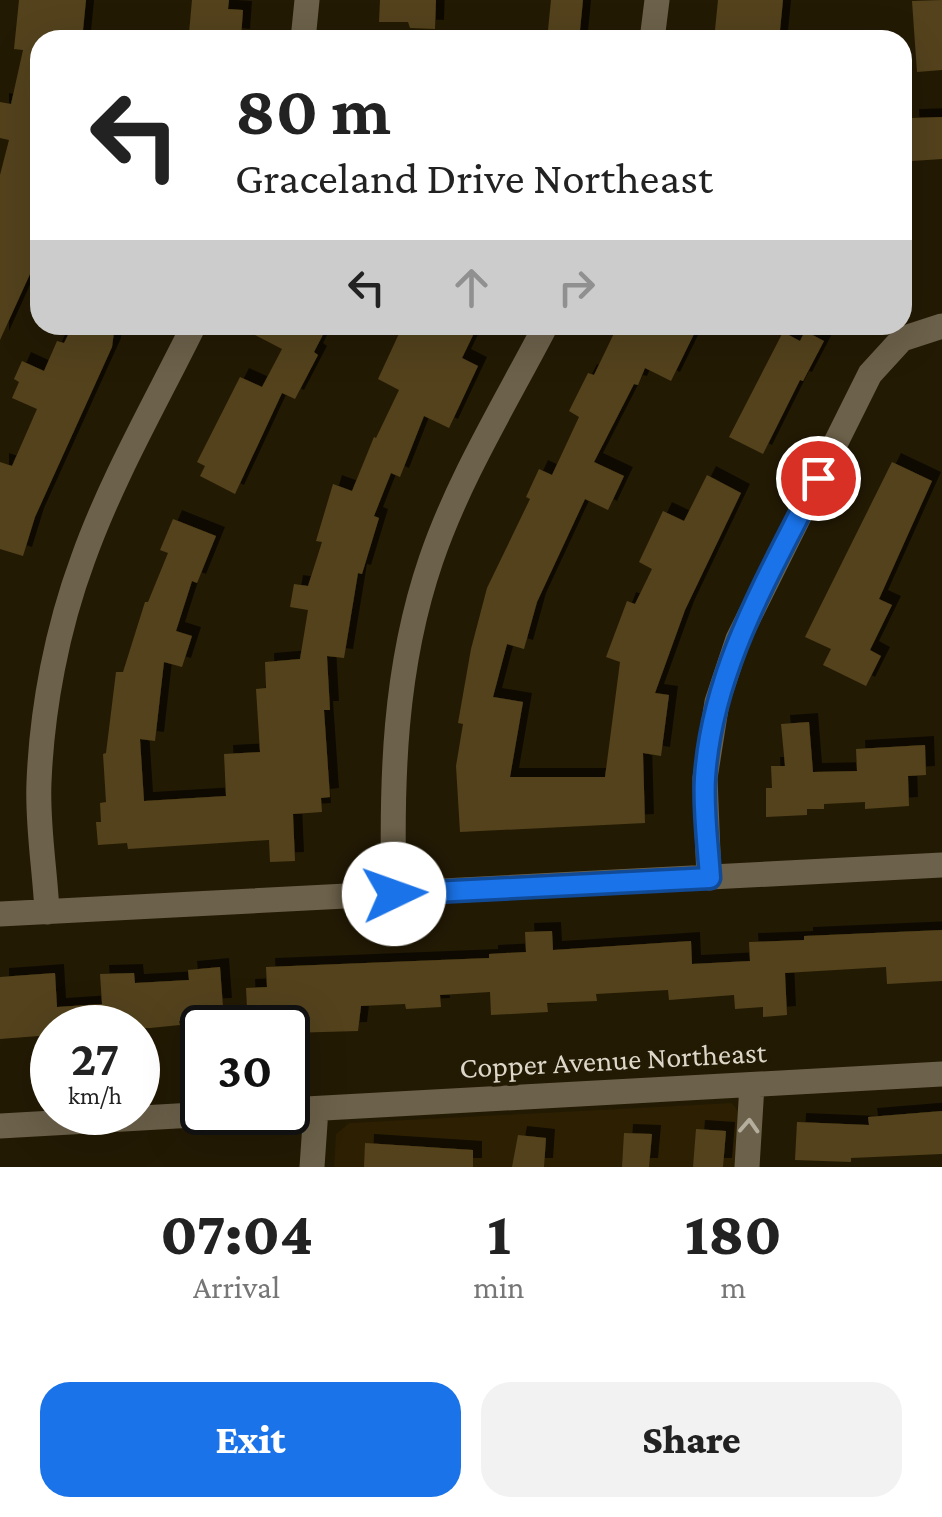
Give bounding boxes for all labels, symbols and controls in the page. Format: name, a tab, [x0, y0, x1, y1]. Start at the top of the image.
icon: left	[70, 70, 200, 200]
text: 80 m	[235, 71, 391, 149]
text: Graceland Drive Northeast	[235, 153, 713, 203]
icon: left	[339, 260, 394, 315]
icon: ahead	[444, 260, 499, 315]
icon: right	[549, 260, 604, 315]
pin	[776, 436, 861, 521]
icon: arrive	[791, 451, 846, 506]
position arrow	[342, 842, 446, 946]
speed limit sign: 30	[180, 1005, 310, 1135]
text: 27	[71, 1030, 119, 1086]
street label: Copper Avenue Northeast	[459, 1035, 768, 1085]
text: km/h	[68, 1082, 122, 1109]
one-way arrow	[738, 1117, 759, 1133]
text: 07:04	[160, 1200, 313, 1267]
text: 1	[487, 1200, 511, 1267]
text: 180	[685, 1200, 782, 1267]
text: Arrival	[193, 1269, 280, 1305]
text: min	[473, 1269, 525, 1305]
text: m	[720, 1269, 746, 1305]
button: Exit	[40, 1382, 461, 1497]
button: Share	[481, 1382, 902, 1497]

